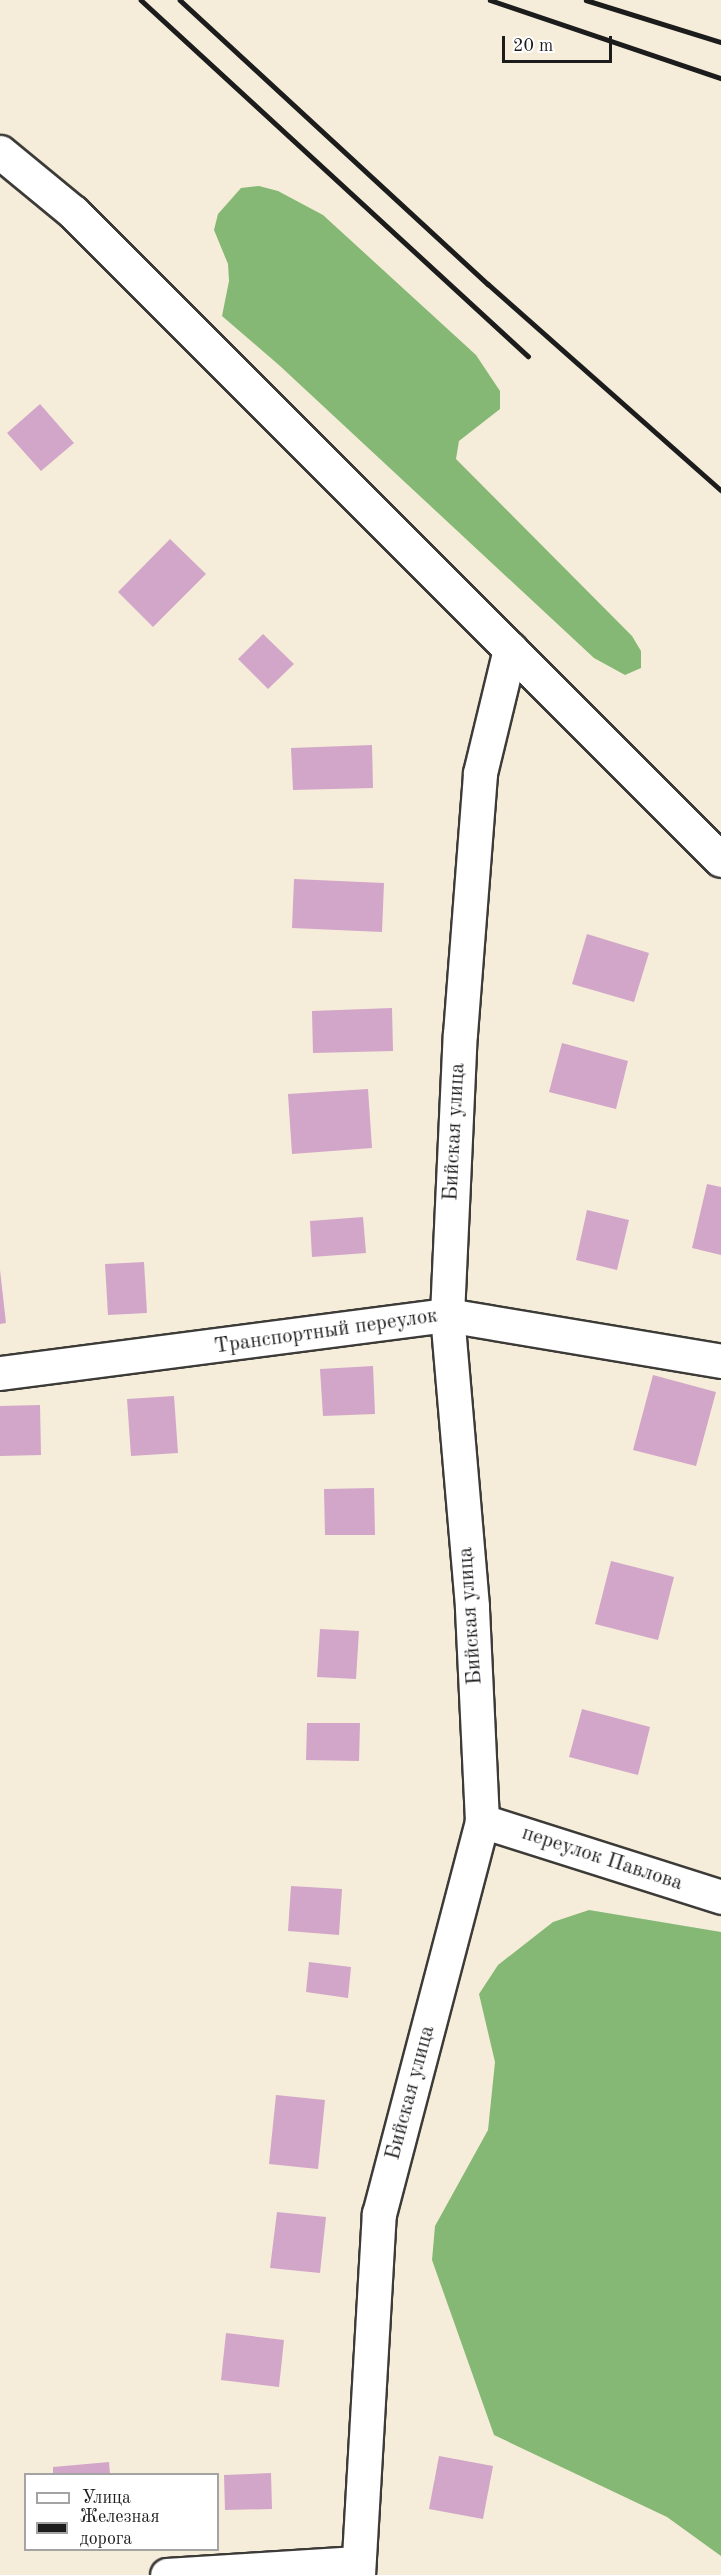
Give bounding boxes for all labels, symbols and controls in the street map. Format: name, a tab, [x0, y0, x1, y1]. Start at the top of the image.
scale bar	[505, 24, 614, 62]
text: 20 m	[513, 37, 553, 55]
street label: Бийская улица	[439, 1062, 471, 1202]
street label: Транспортный переулок	[213, 1304, 439, 1360]
street label: Бийская улица	[454, 1546, 488, 1686]
street label: переулок Павлова	[518, 1821, 686, 1897]
street label: Бийская улица	[381, 2023, 441, 2163]
legend	[24, 2473, 219, 2551]
text: Улица	[82, 2489, 131, 2507]
text: Железная дорога	[80, 2508, 160, 2548]

